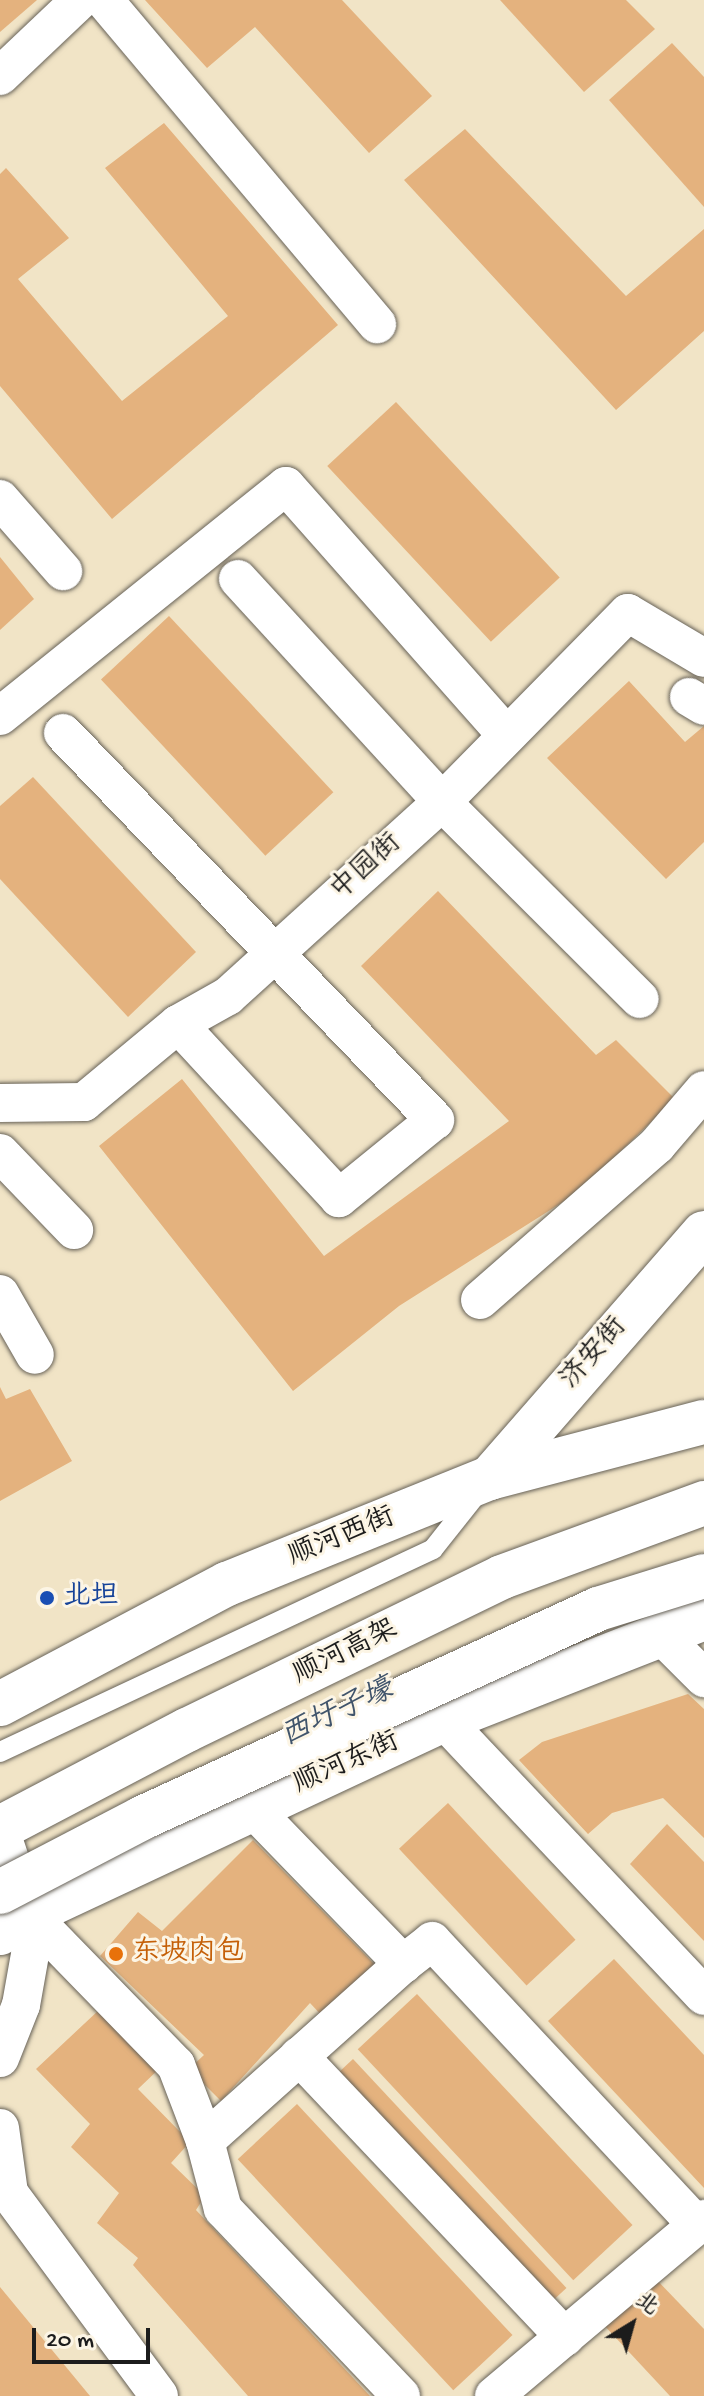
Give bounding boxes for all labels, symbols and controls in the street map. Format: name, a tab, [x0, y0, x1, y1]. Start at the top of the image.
street label: 中园街	[325, 827, 409, 909]
street label: 济安街	[555, 1311, 635, 1397]
street label: 顺河西街	[284, 1501, 400, 1575]
place label: 北坦	[63, 1581, 119, 1615]
marker: 北坦	[38, 1589, 56, 1607]
street label: 顺河高架	[288, 1613, 404, 1693]
water label: 西圩子壕	[276, 1673, 400, 1757]
street label: 顺河东街	[289, 1726, 405, 1802]
place label: 东坡肉包	[132, 1937, 244, 1971]
marker: 东坡肉包	[107, 1945, 125, 1963]
north arrow	[592, 2284, 672, 2364]
text: 北	[630, 2288, 663, 2322]
scale bar	[36, 2312, 154, 2362]
text: 20 m	[46, 2327, 94, 2356]

